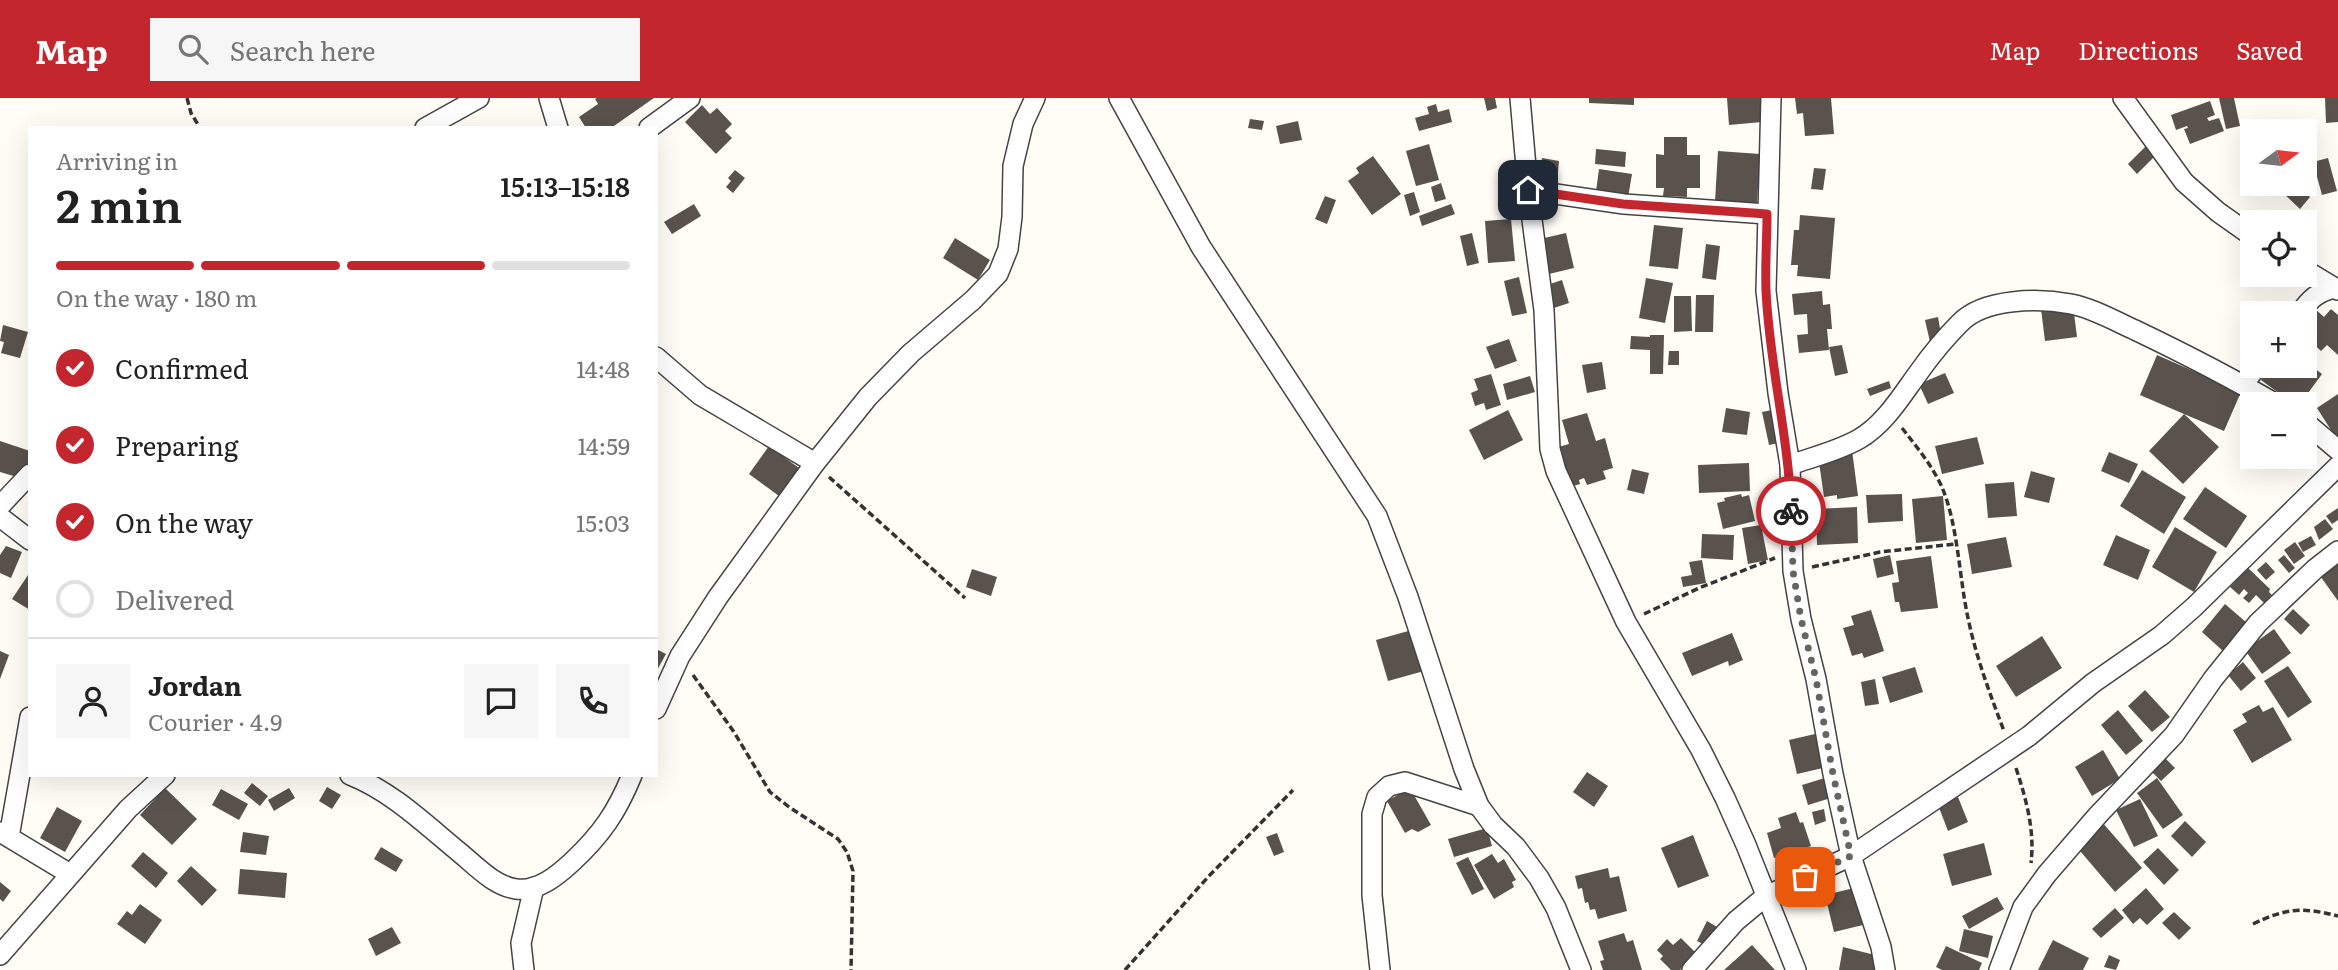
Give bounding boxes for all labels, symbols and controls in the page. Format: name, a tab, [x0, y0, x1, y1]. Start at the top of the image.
search box	[150, 18, 640, 81]
text: Map	[35, 25, 108, 74]
icon: search	[174, 30, 212, 68]
text: Search here	[230, 30, 376, 69]
text: Map	[1989, 32, 2040, 67]
text: Directions	[2078, 32, 2198, 67]
text: Saved	[2236, 32, 2303, 67]
north arrow	[2240, 119, 2317, 196]
map controls	[2240, 119, 2317, 469]
text: Arriving in	[56, 143, 178, 177]
pin	[1498, 160, 1558, 220]
text: 15:13–15:18	[500, 166, 630, 205]
text: 2 min	[56, 169, 182, 237]
icon: home	[1509, 171, 1547, 209]
button: locate	[2240, 210, 2317, 287]
text: On the way · 180 m	[56, 280, 257, 314]
button: +	[2240, 301, 2317, 378]
text: Confirmed	[115, 348, 249, 387]
icon: check	[56, 349, 94, 387]
text: 14:48	[576, 351, 630, 385]
button: −	[2240, 392, 2317, 469]
text: Preparing	[115, 425, 238, 464]
icon: check	[56, 426, 94, 464]
text: 14:59	[578, 428, 630, 462]
courier	[1756, 476, 1826, 546]
icon: bike	[1772, 492, 1810, 530]
text: On the way	[115, 502, 253, 541]
icon: check	[56, 503, 94, 541]
text: 15:03	[576, 505, 630, 539]
text: Delivered	[115, 579, 234, 618]
button: person	[56, 664, 130, 738]
button: chat	[464, 664, 538, 738]
button: phone	[556, 664, 630, 738]
text: Jordan	[148, 665, 242, 704]
text: Courier · 4.9	[148, 704, 282, 738]
pin	[1775, 847, 1835, 907]
icon: bag	[1786, 858, 1824, 896]

